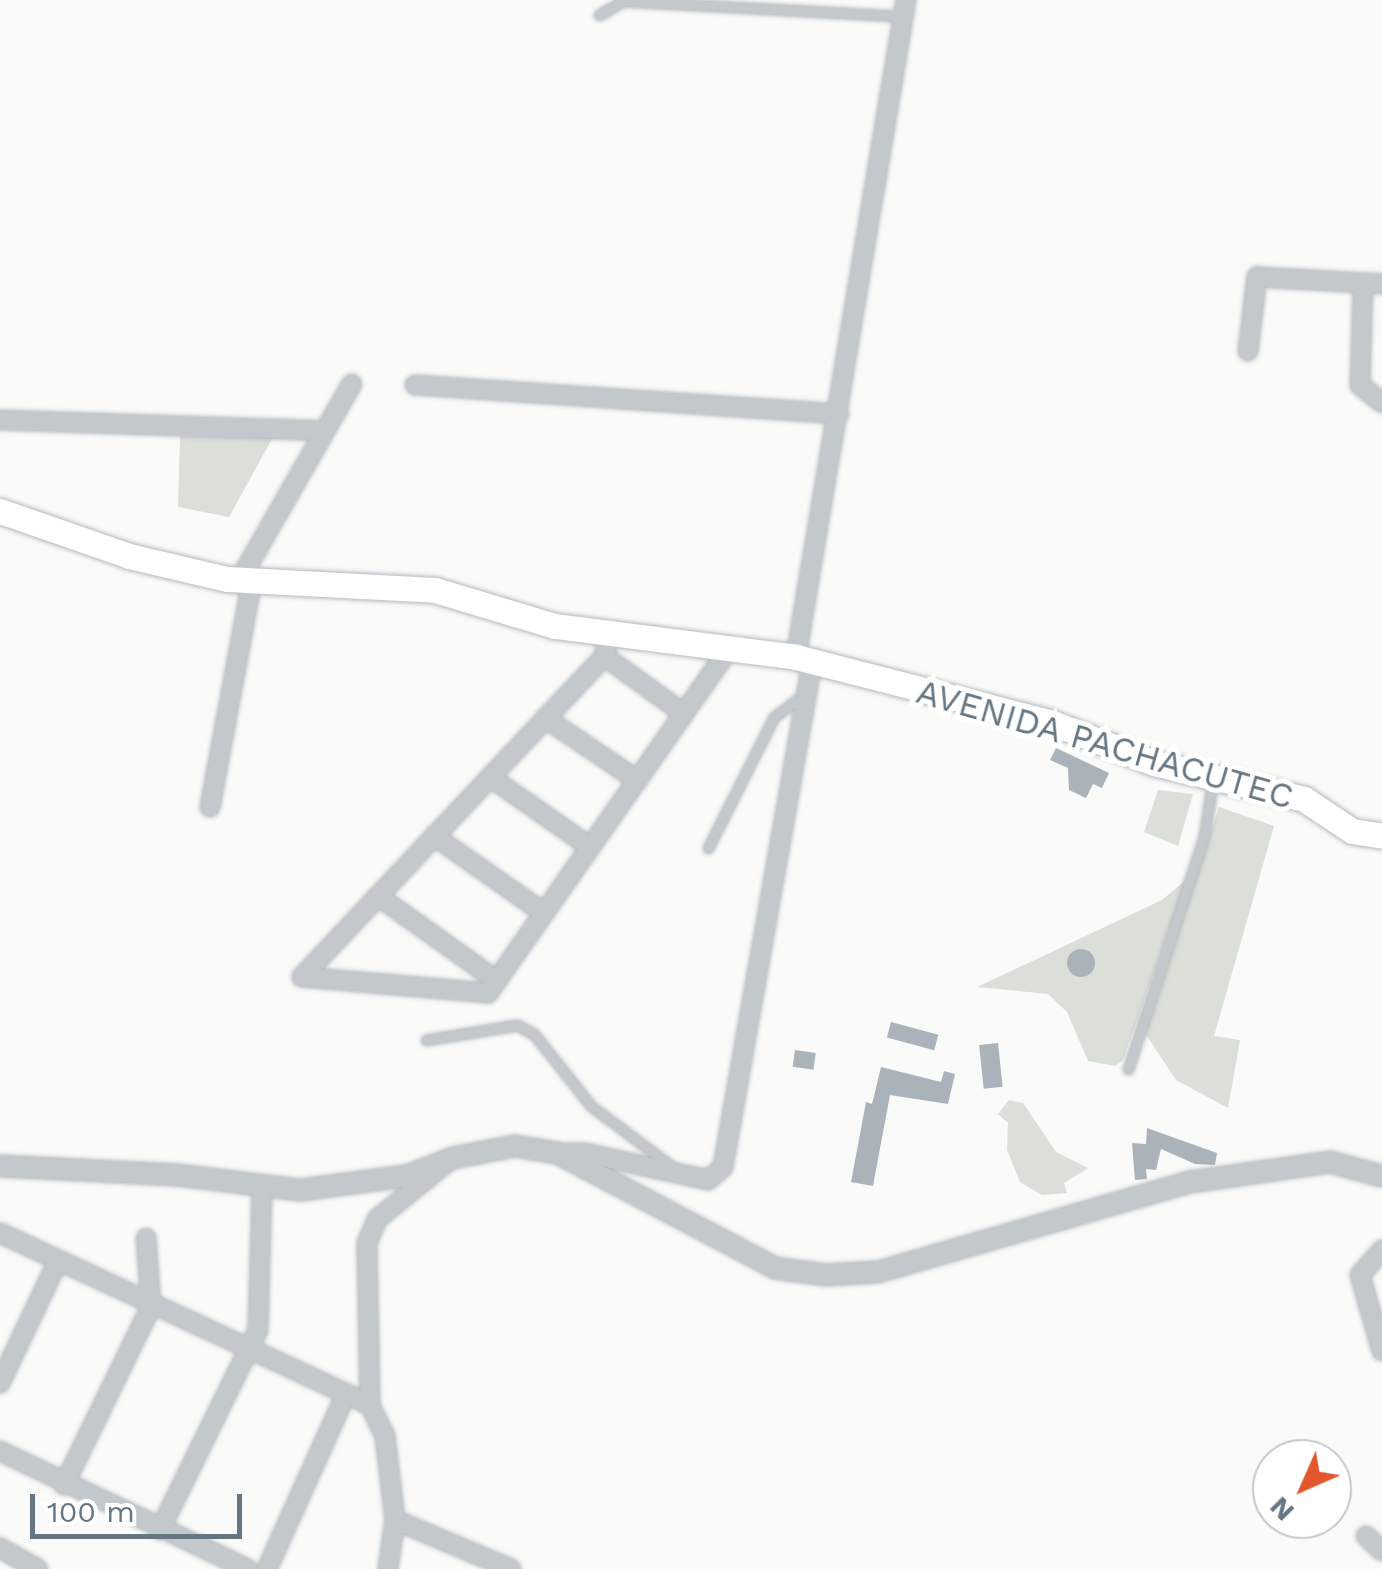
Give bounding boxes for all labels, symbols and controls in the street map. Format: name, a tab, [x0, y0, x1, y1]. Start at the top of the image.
street label: AVENIDA PACHACUTEC	[911, 670, 1299, 818]
north arrow	[1252, 1439, 1352, 1539]
scale bar	[35, 1474, 248, 1536]
text: N	[1263, 1490, 1301, 1528]
text: 100 m	[47, 1494, 135, 1529]

